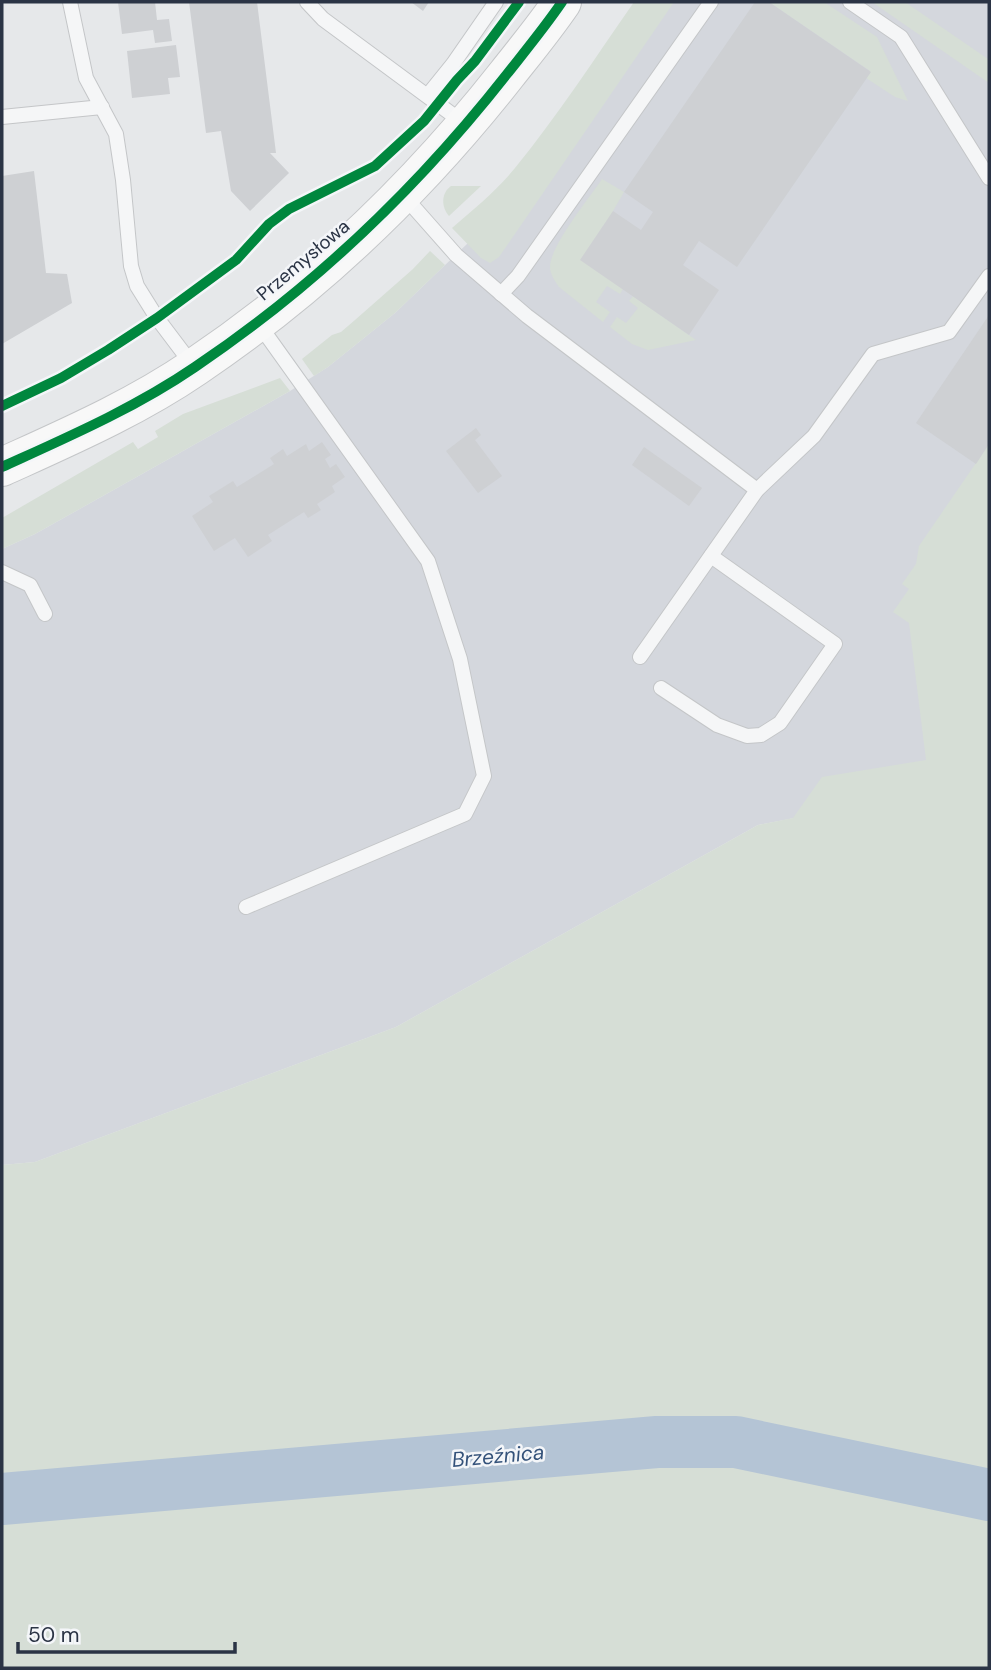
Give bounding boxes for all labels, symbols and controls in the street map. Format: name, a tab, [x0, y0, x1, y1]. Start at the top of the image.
street label: Przemysłowa	[251, 214, 355, 306]
water label: Brzeźnica	[451, 1438, 545, 1474]
scale bar	[18, 1610, 234, 1654]
text: 50 m	[28, 1621, 79, 1649]

